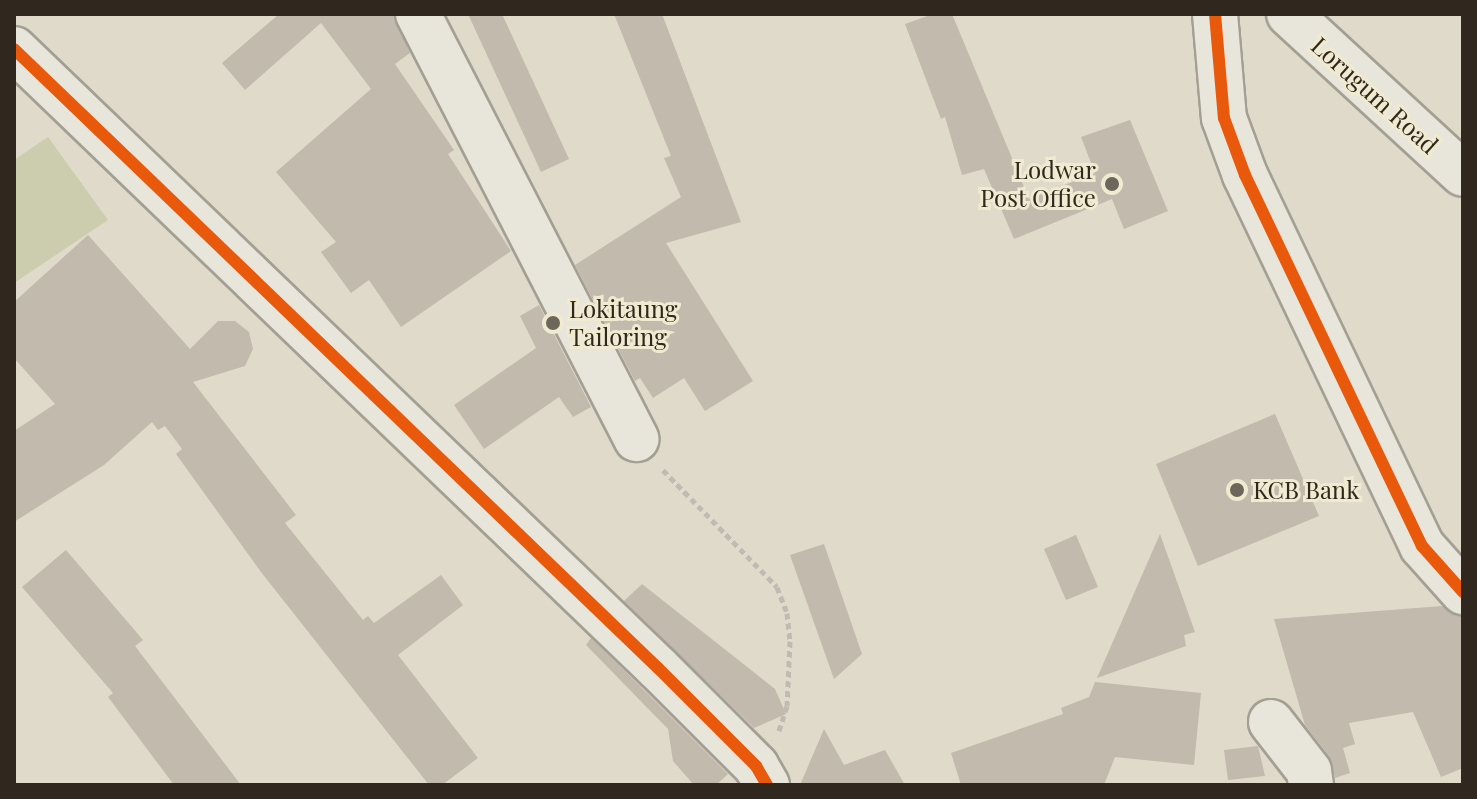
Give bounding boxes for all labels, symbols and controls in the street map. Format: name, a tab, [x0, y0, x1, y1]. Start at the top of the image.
street label: Lorugum Road	[1306, 31, 1444, 159]
place label: Lodwar Post Office	[980, 156, 1096, 212]
marker: Lodwar Post Office	[1103, 175, 1121, 193]
place label: Lokitaung Tailoring	[569, 295, 677, 351]
marker: Lokitaung Tailoring	[544, 314, 562, 332]
place label: KCB Bank	[1253, 476, 1359, 504]
marker: KCB Bank	[1228, 481, 1246, 499]

